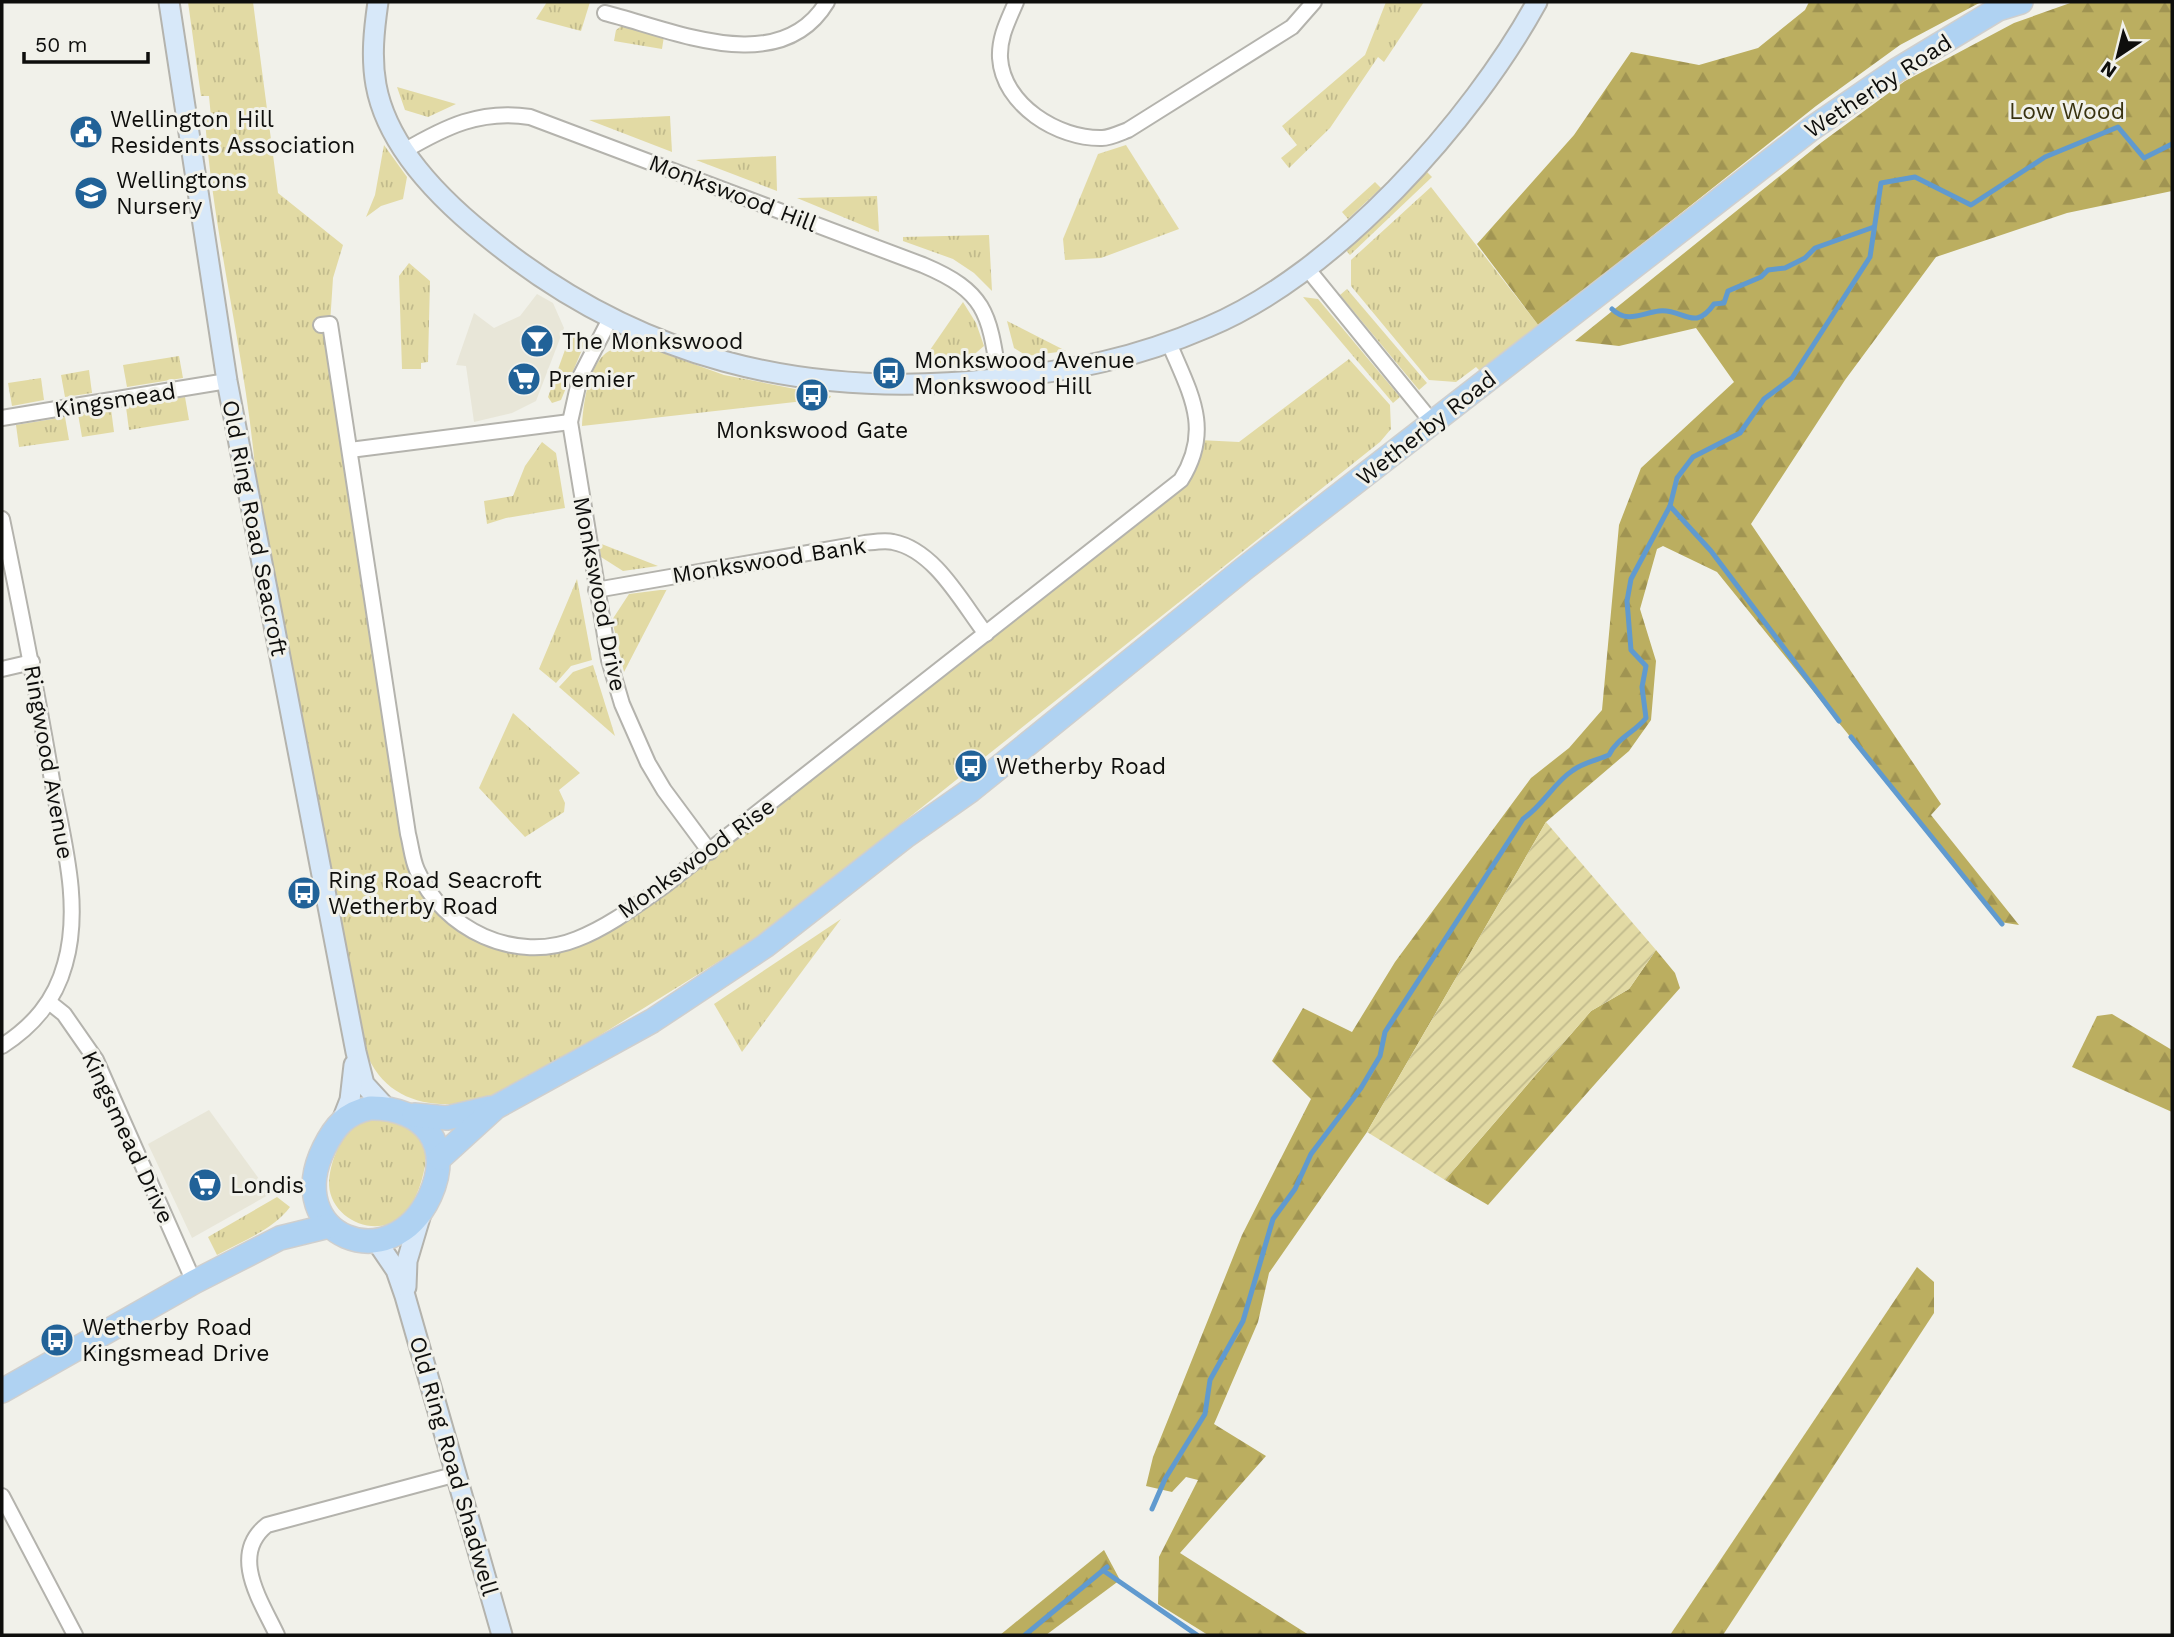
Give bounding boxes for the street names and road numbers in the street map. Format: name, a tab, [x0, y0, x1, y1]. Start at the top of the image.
street label: Wetherby Road	[1800, 29, 1957, 144]
street label: Monkswood Hill	[645, 149, 821, 238]
street label: Wetherby Road	[1351, 365, 1502, 491]
street label: Kingsmead	[53, 378, 178, 423]
street label: Old Ring Road Seacroft	[216, 398, 293, 659]
street label: Monkswood Drive	[567, 495, 632, 694]
street label: Monkswood Bank	[670, 532, 868, 589]
street label: Ringwood Avenue	[18, 663, 79, 861]
street label: Monkswood Rise	[613, 792, 780, 924]
street label: Kingsmead Drive	[76, 1047, 179, 1228]
street label: Old Ring Road Shadwell	[404, 1333, 504, 1599]

